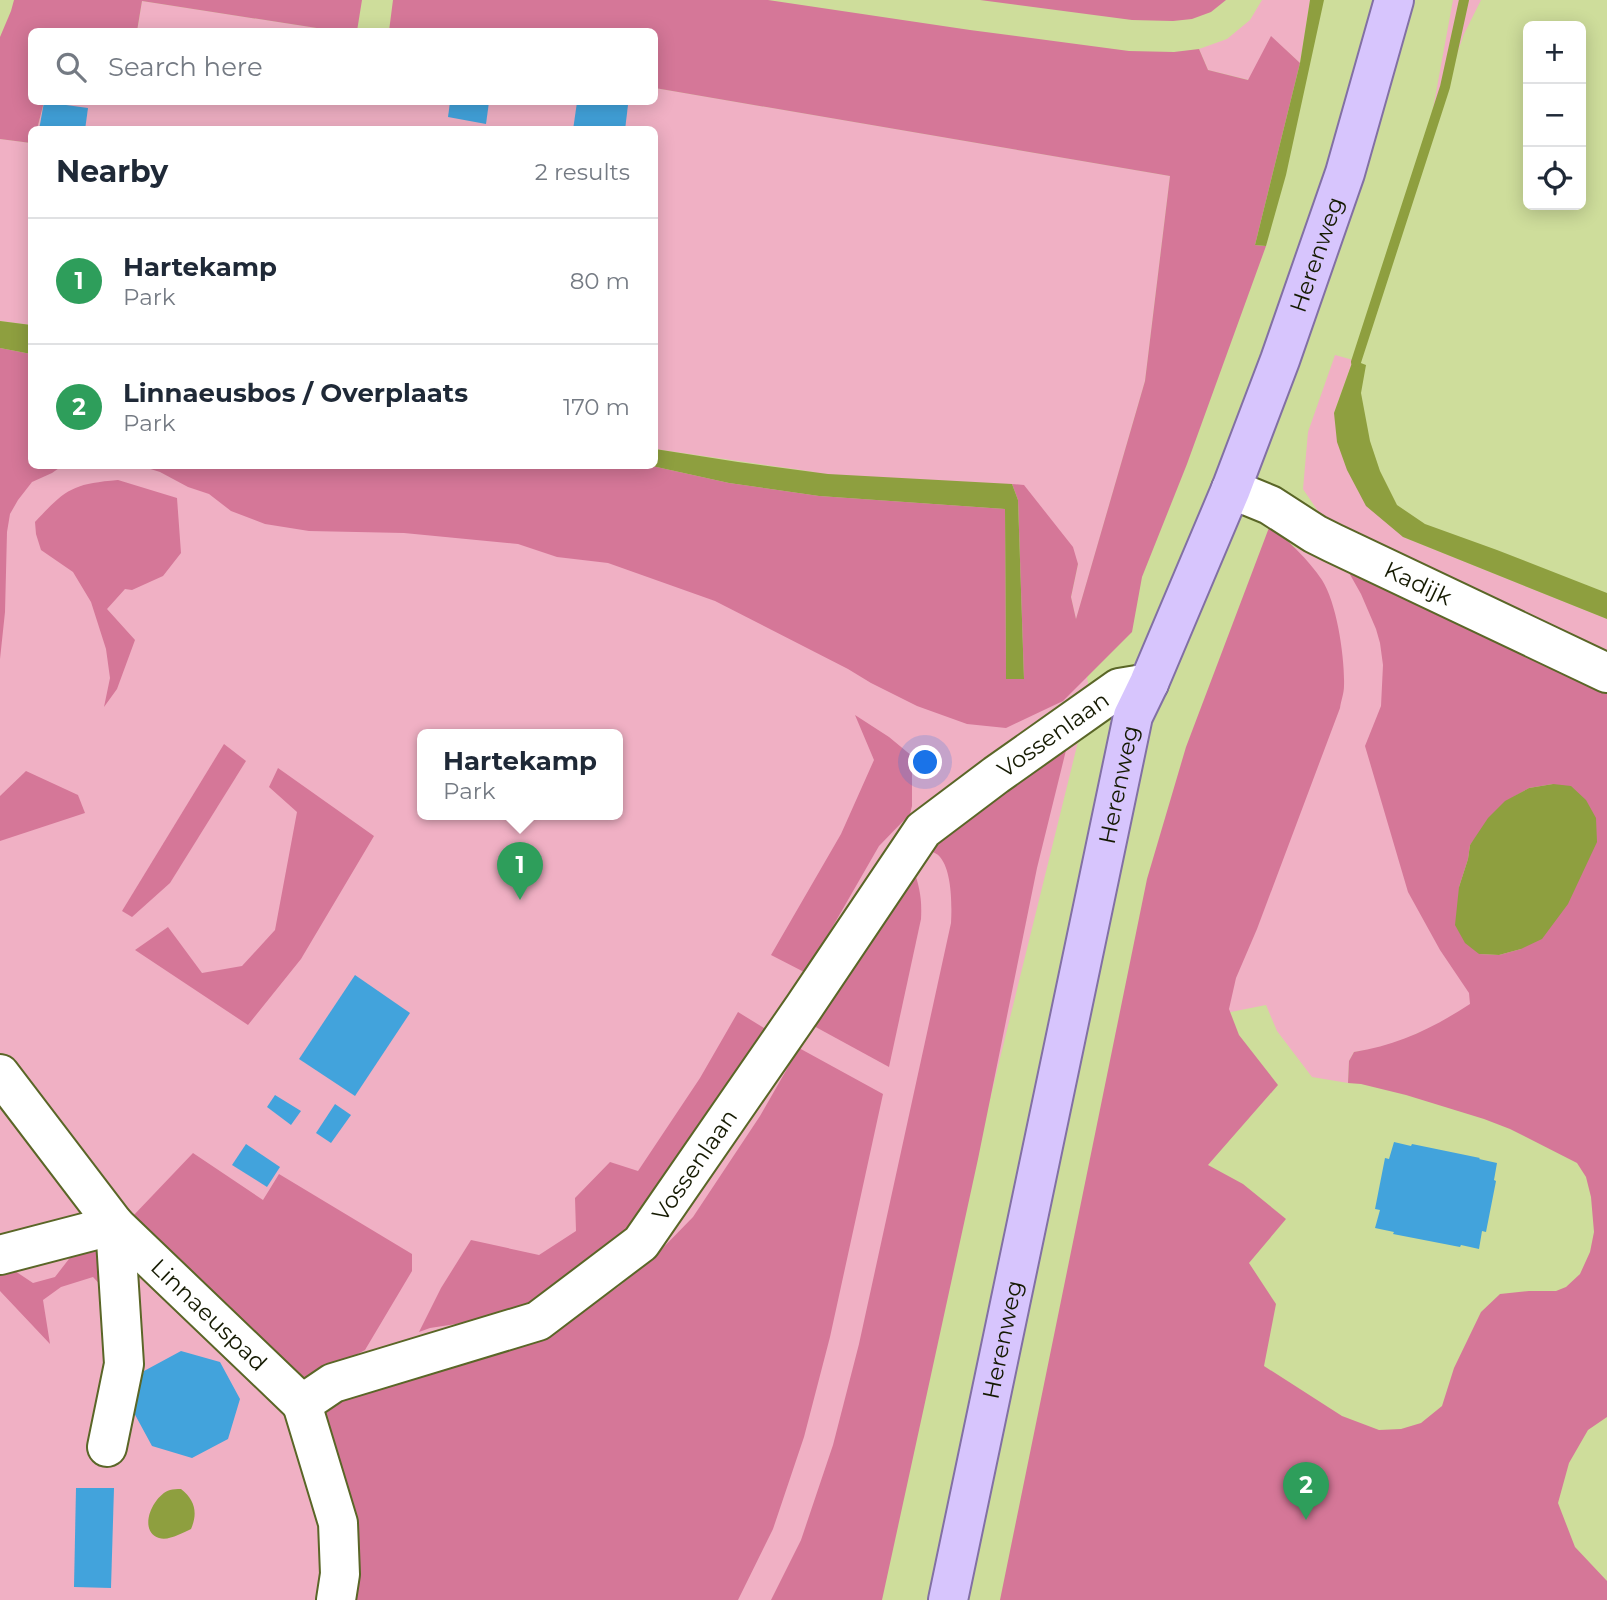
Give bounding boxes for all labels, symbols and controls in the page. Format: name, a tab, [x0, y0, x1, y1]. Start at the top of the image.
map controls	[1523, 21, 1586, 210]
button: +	[1523, 21, 1586, 84]
search box	[28, 28, 658, 105]
icon: search	[52, 48, 90, 86]
text: Search here	[108, 51, 263, 83]
button: −	[1523, 84, 1586, 147]
button: locate	[1523, 147, 1586, 210]
text: Nearby	[56, 153, 168, 190]
text: 2 results	[535, 158, 630, 186]
street label: Herenweg	[1284, 193, 1350, 316]
text: Hartekamp	[123, 251, 277, 283]
text: 1	[74, 267, 84, 295]
text: 80 m	[570, 267, 630, 295]
text: Park	[123, 283, 176, 311]
text: Linnaeusbos / Overplaats	[123, 377, 468, 409]
text: 2	[72, 393, 86, 421]
text: 170 m	[563, 393, 630, 421]
text: Park	[123, 409, 176, 437]
street label: Kadijk	[1380, 555, 1457, 611]
street label: Vossenlaan	[992, 686, 1114, 784]
street label: Herenweg	[1093, 723, 1145, 846]
popup	[417, 729, 623, 820]
text: Hartekamp	[443, 745, 597, 777]
your location	[908, 745, 942, 779]
text: Park	[443, 777, 496, 805]
pin: 1	[497, 842, 543, 900]
street label: Vossenlaan	[646, 1104, 743, 1227]
street label: Linnaeuspad	[145, 1253, 273, 1377]
street label: Herenweg	[976, 1278, 1029, 1401]
pin: 2	[1283, 1462, 1329, 1520]

